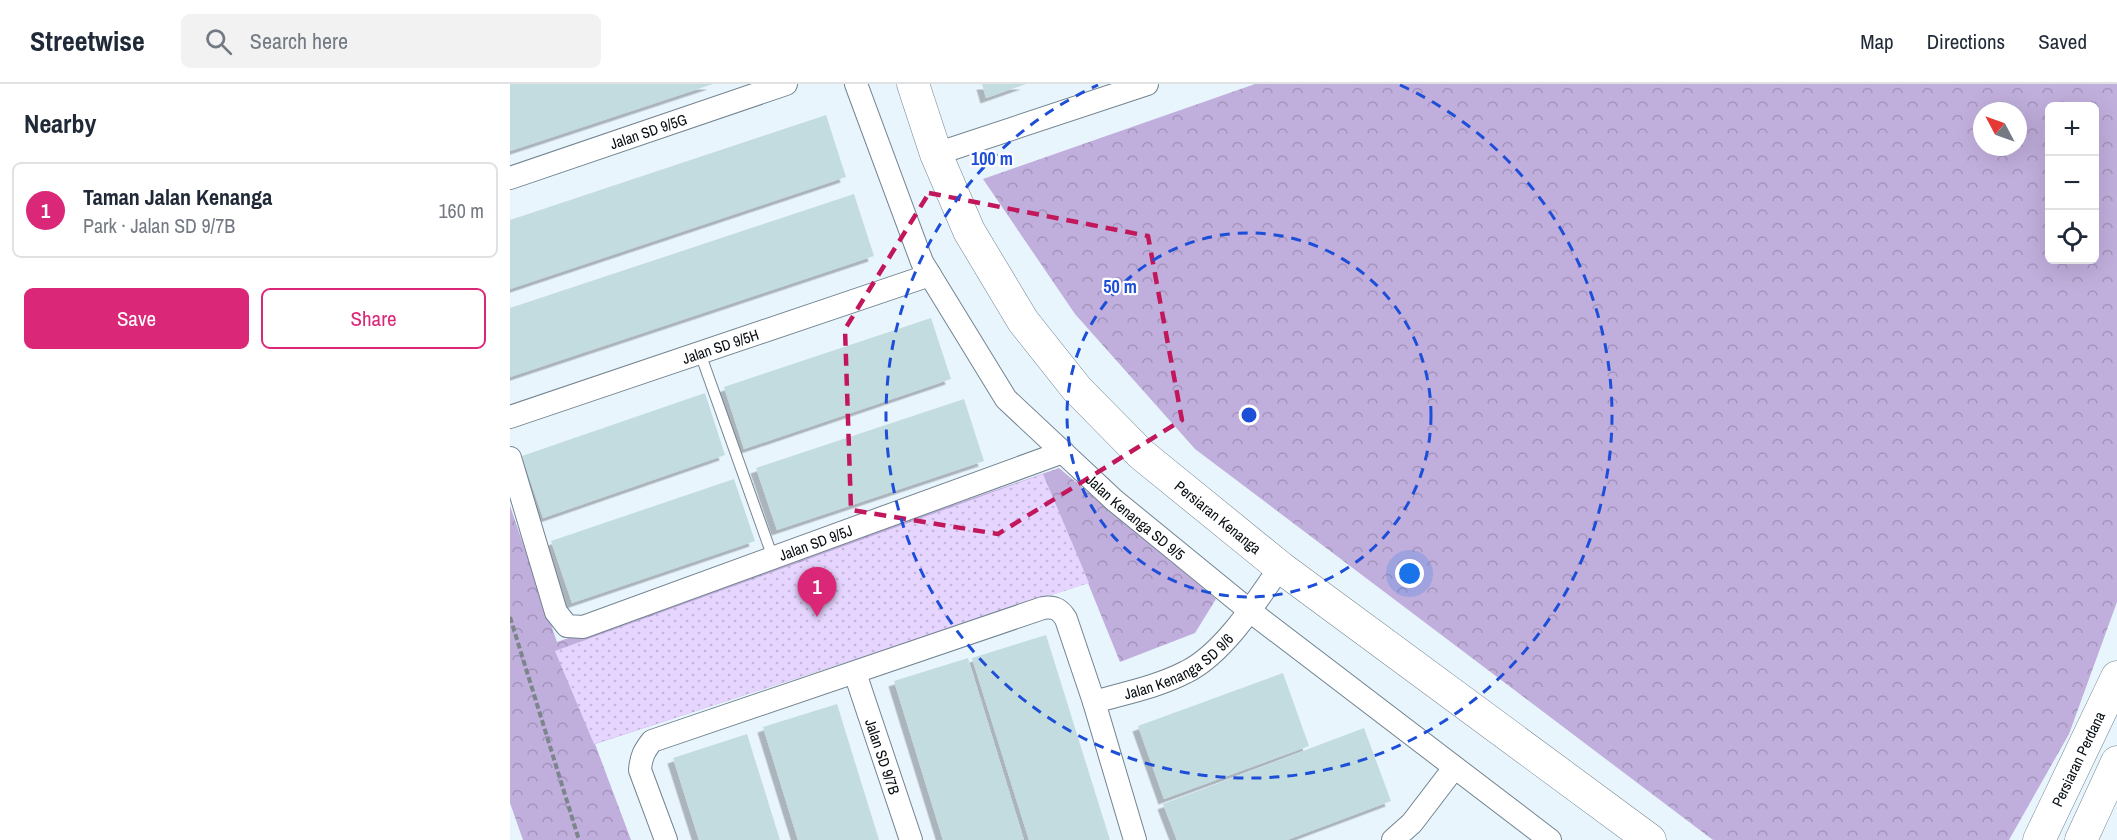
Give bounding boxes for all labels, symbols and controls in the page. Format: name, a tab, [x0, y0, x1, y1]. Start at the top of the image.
search box	[181, 14, 601, 68]
text: Streetwise	[30, 22, 145, 60]
icon: search	[202, 25, 235, 58]
text: Search here	[250, 26, 348, 56]
text: Map	[1860, 27, 1894, 56]
text: Directions	[1927, 27, 2005, 56]
text: Saved	[2038, 27, 2087, 56]
north arrow	[1973, 102, 2027, 156]
map controls	[2045, 102, 2099, 264]
button: +	[2045, 102, 2099, 156]
text: Nearby	[24, 106, 96, 141]
street label: Jalan SD 9/5G	[607, 108, 689, 154]
text: 100 m	[971, 146, 1013, 171]
button: −	[2045, 156, 2099, 210]
text: Taman Jalan Kenanga	[83, 182, 272, 212]
text: 1	[41, 197, 50, 224]
text: 160 m	[438, 197, 484, 224]
button: locate	[2045, 210, 2099, 264]
text: Park · Jalan SD 9/7B	[83, 212, 235, 239]
text: 50 m	[1103, 274, 1137, 299]
button: Save	[24, 288, 249, 349]
button: Share	[261, 288, 486, 349]
street label: Jalan SD 9/5H	[679, 323, 761, 369]
centre of rings	[1239, 405, 1259, 425]
street label: Jalan Kenanga SD 9/5	[1082, 469, 1190, 565]
street label: Persiaran Kenanga	[1170, 475, 1266, 558]
street label: Jalan SD 9/5J	[776, 519, 855, 565]
your location	[1395, 559, 1424, 588]
pin: 1	[798, 568, 836, 617]
street label: Jalan Kenanga SD 9/6	[1122, 628, 1238, 704]
street label: Persiaran Perdana	[2046, 708, 2110, 810]
street label: Jalan SD 9/7B	[861, 716, 905, 797]

